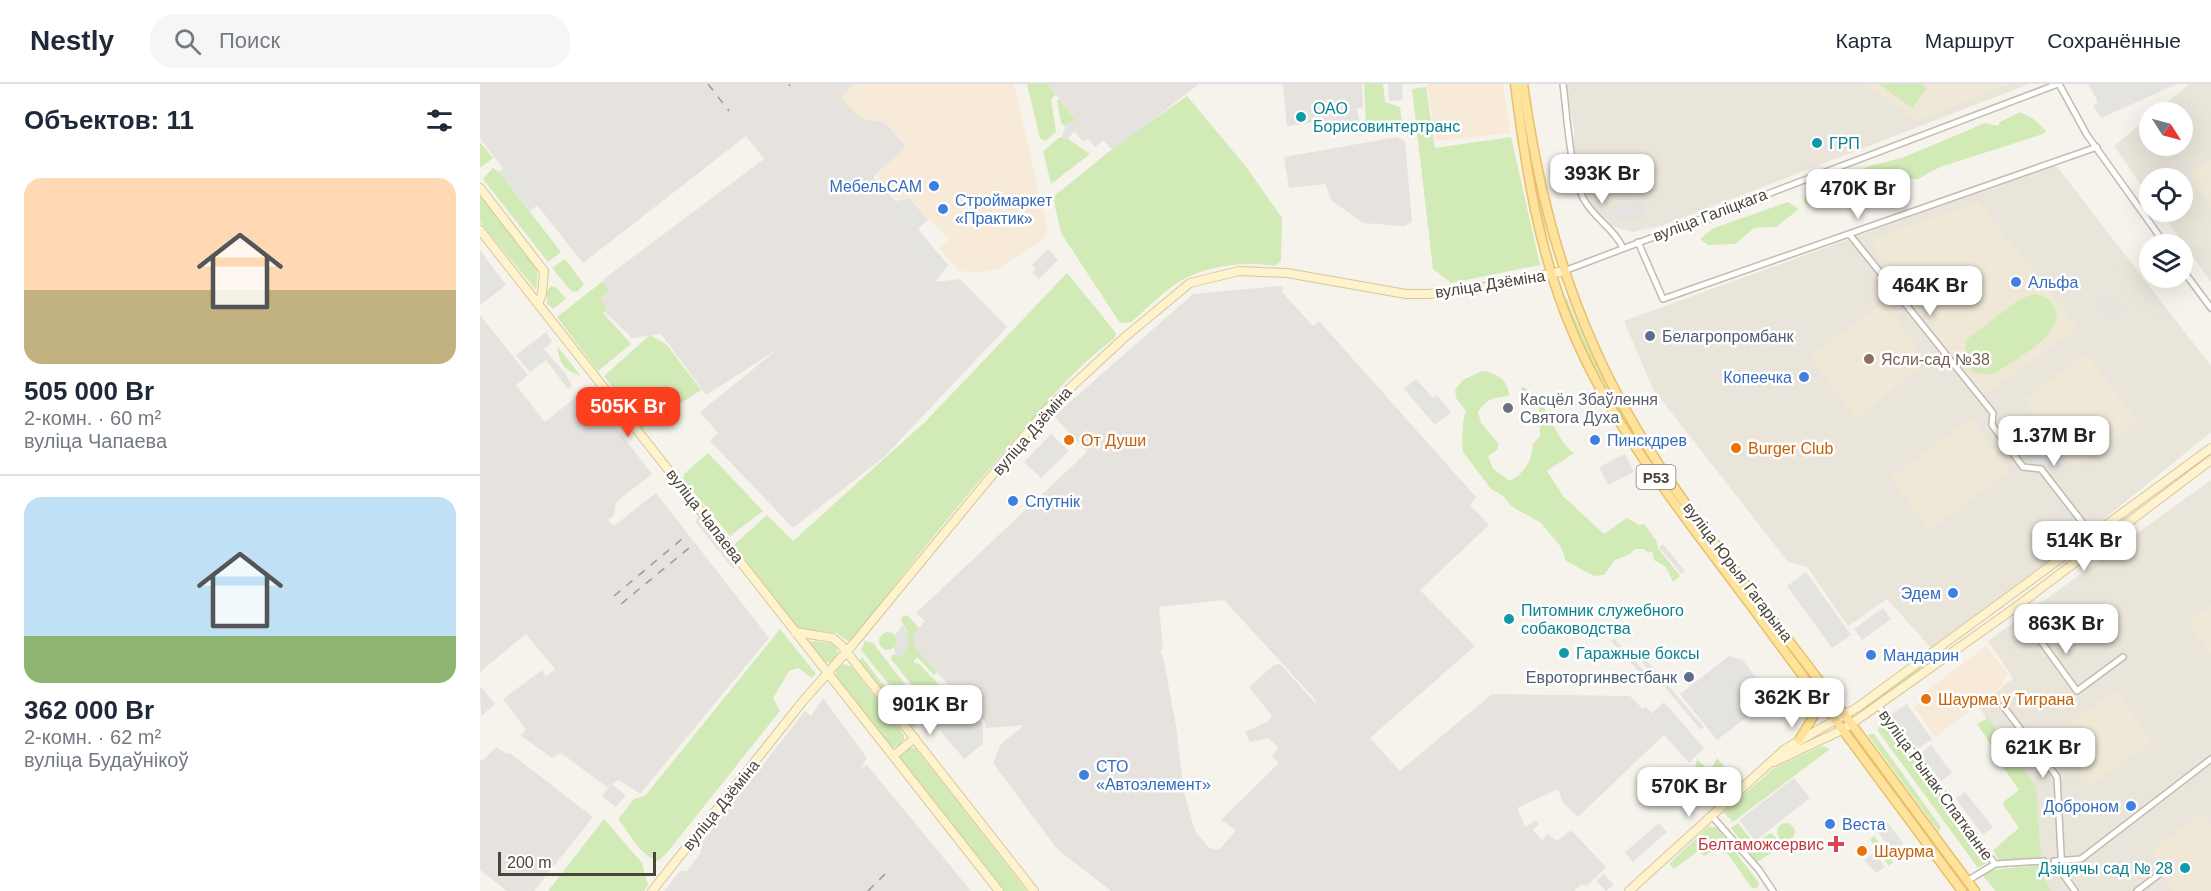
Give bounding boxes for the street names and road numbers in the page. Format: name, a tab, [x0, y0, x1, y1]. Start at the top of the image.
street label: вуліца Галіцкага	[1651, 185, 1769, 245]
street label: вуліца Дзёміна	[1434, 267, 1546, 301]
street label: вуліца Дзёміна	[989, 383, 1075, 478]
road number: Р53	[1636, 465, 1676, 489]
street label: вуліца Чапаева	[663, 466, 747, 566]
street label: вуліца Юрыя Гагарына	[1680, 499, 1796, 645]
street label: вуліца Рынак Спатканне	[1876, 707, 1996, 863]
street label: вуліца Дзёміна	[679, 756, 763, 854]

